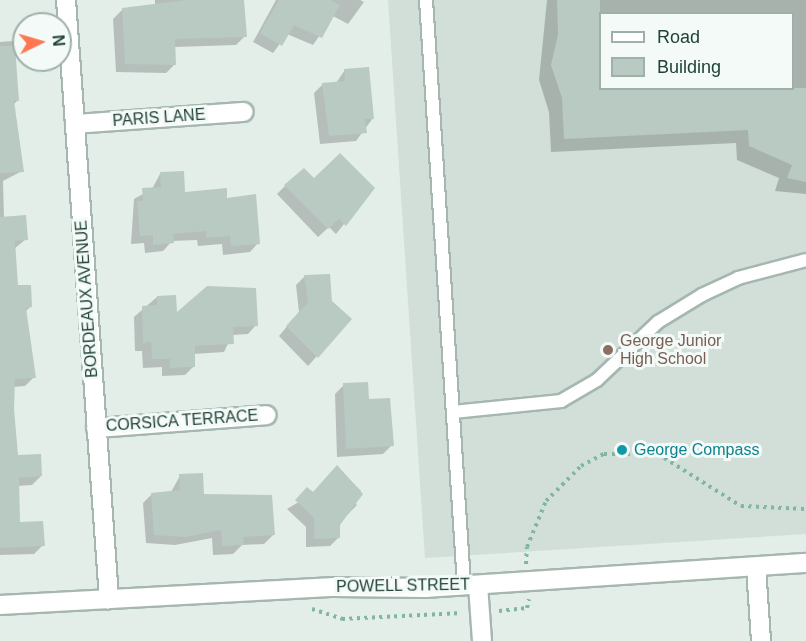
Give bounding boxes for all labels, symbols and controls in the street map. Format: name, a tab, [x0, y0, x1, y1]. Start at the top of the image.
north arrow	[12, 12, 72, 72]
legend	[599, 12, 794, 90]
text: Road	[657, 27, 700, 47]
text: N	[49, 34, 67, 47]
text: Building	[657, 57, 721, 77]
street label: PARIS LANE	[112, 105, 206, 131]
street label: BORDEAUX AVENUE	[72, 219, 102, 379]
place label: George Junior High School	[620, 331, 721, 369]
marker: George Junior High School	[601, 343, 615, 357]
street label: CORSICA TERRACE	[105, 406, 259, 436]
place label: George Compass	[634, 440, 759, 460]
marker: George Compass	[615, 443, 629, 457]
street label: POWELL STREET	[336, 575, 470, 597]

